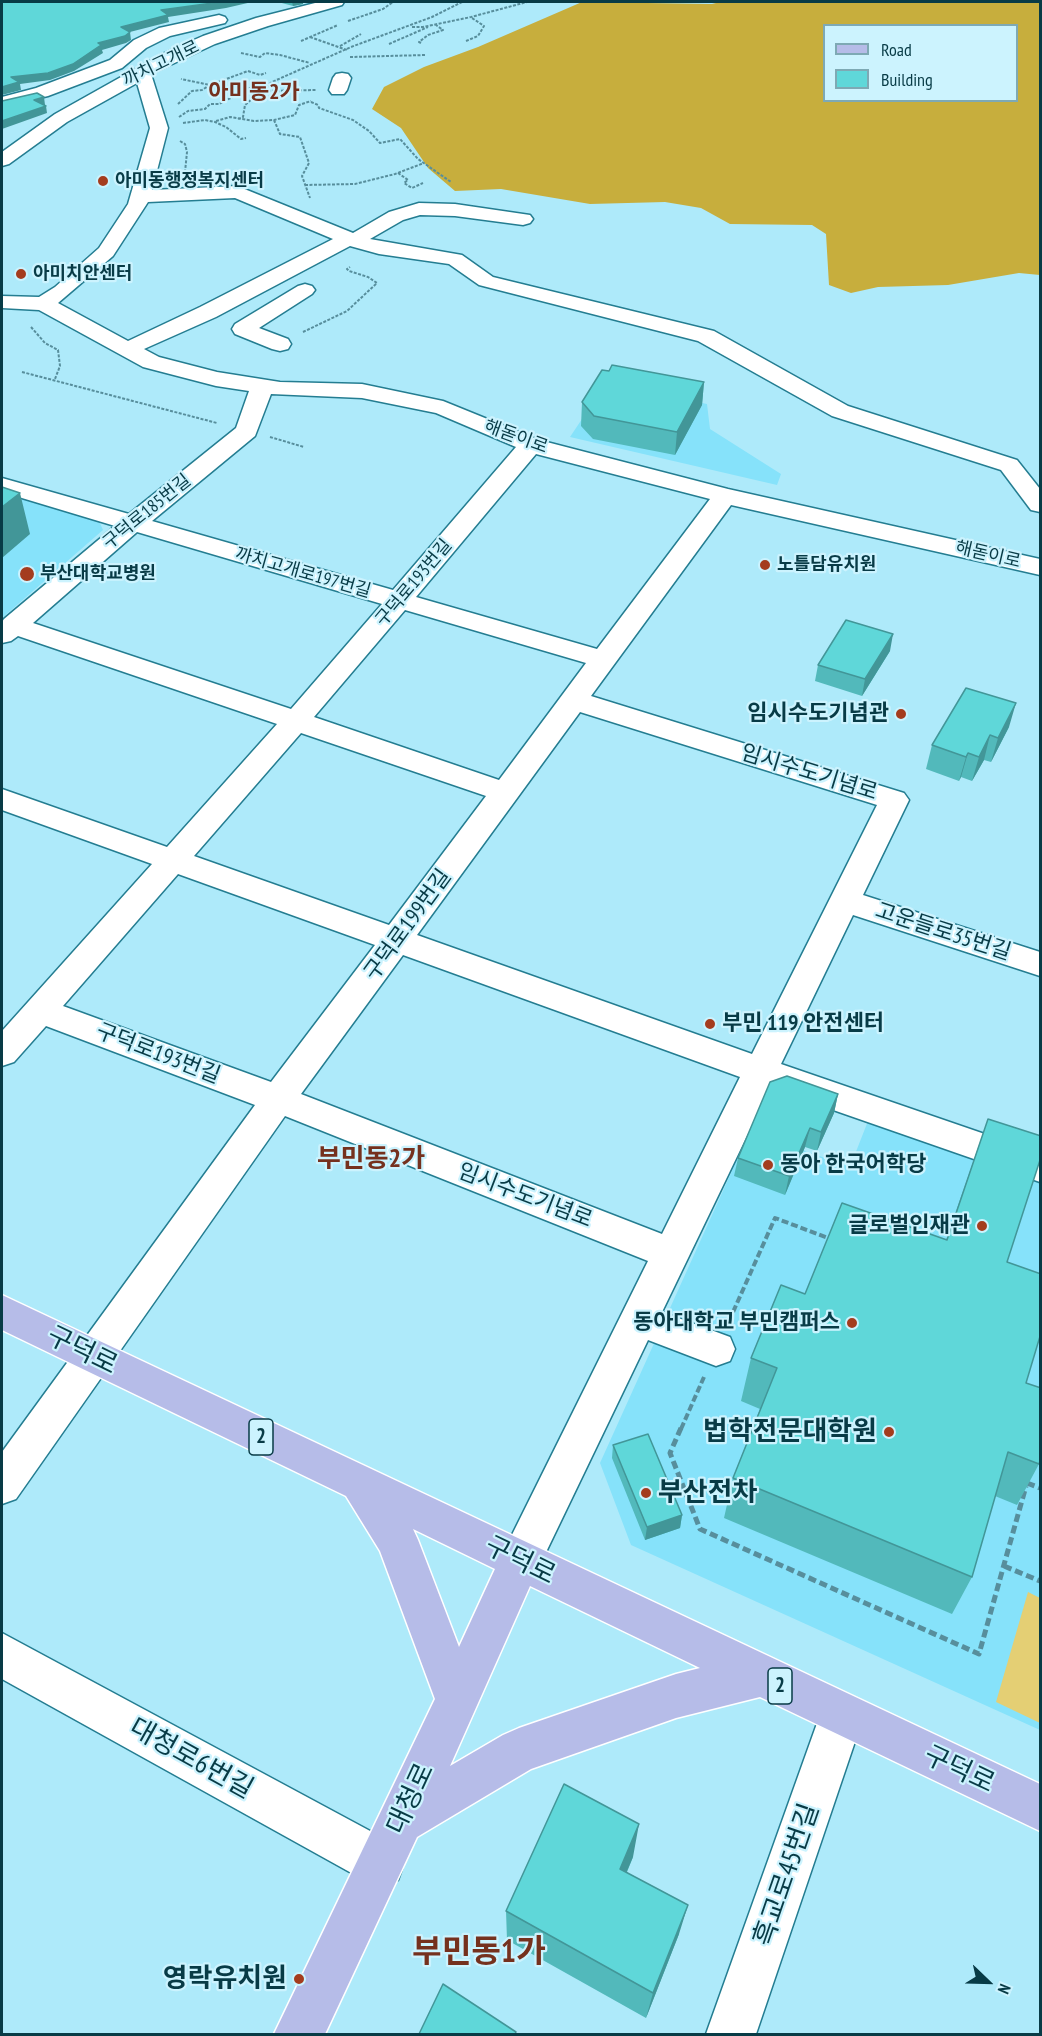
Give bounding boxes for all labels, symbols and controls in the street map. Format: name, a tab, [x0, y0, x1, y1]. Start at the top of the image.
legend	[823, 24, 1018, 102]
street label: 까치고개로	[119, 36, 203, 92]
text: Road	[881, 38, 912, 61]
text: Building	[881, 68, 933, 91]
district label: 아미동2가	[208, 80, 300, 106]
place label: 아미동행정복지센터	[115, 170, 264, 192]
marker: 아미동행정복지센터	[96, 174, 110, 188]
place label: 아미치안센터	[33, 263, 132, 285]
marker: 아미치안센터	[14, 267, 28, 281]
street label: 해돋이로	[481, 416, 551, 458]
street label: 구덕로185번길	[99, 470, 195, 554]
street label: 구덕로193번길	[371, 535, 457, 631]
street label: 해돋이로	[953, 537, 1023, 573]
street label: 까치고개로197번길	[233, 543, 373, 603]
place label: 노틀담유치원	[777, 554, 876, 576]
marker: 노틀담유치원	[758, 558, 772, 572]
place label: 부산대학교병원	[40, 563, 156, 585]
marker: 부산대학교병원	[18, 565, 36, 583]
place label: 임시수도기념관	[747, 701, 889, 727]
marker: 임시수도기념관	[894, 707, 908, 721]
street label: 임시수도기념로	[737, 740, 881, 806]
street label: 구덕로199번길	[359, 864, 457, 986]
street label: 고운들로35번길	[872, 898, 1014, 966]
place label: 부민 119 안전센터	[722, 1011, 884, 1037]
marker: 부민 119 안전센터	[703, 1017, 717, 1031]
street label: 구덕로193번길	[92, 1018, 224, 1090]
district label: 부민동2가	[317, 1144, 425, 1176]
place label: 동아 한국어학당	[780, 1152, 926, 1178]
street label: 임시수도기념로	[454, 1158, 596, 1234]
marker: 동아 한국어학당	[761, 1158, 775, 1172]
place label: 글로벌인재관	[849, 1213, 970, 1239]
marker: 글로벌인재관	[975, 1219, 989, 1233]
place label: 동아대학교 부민캠퍼스	[633, 1310, 840, 1336]
marker: 동아대학교 부민캠퍼스	[845, 1316, 859, 1330]
street label: 구덕로	[41, 1320, 123, 1382]
place label: 법학전문대학원	[703, 1416, 877, 1448]
road number: 2	[249, 1419, 273, 1455]
marker: 법학전문대학원	[882, 1425, 896, 1439]
place label: 부산전차	[658, 1477, 757, 1509]
marker: 부산전차	[639, 1486, 653, 1500]
street label: 구덕로	[479, 1530, 561, 1592]
road number: 2	[768, 1668, 792, 1704]
street label: 대청로6번길	[124, 1712, 258, 1806]
street label: 구덕로	[918, 1740, 1000, 1800]
street label: 대청로	[381, 1758, 441, 1840]
street label: 흑교로45번길	[748, 1800, 826, 1950]
district label: 부민동1가	[412, 1934, 546, 1972]
north arrow	[958, 1952, 1018, 2012]
place label: 영락유치원	[163, 1963, 287, 1995]
marker: 영락유치원	[292, 1972, 306, 1986]
text: N	[994, 1981, 1015, 1997]

